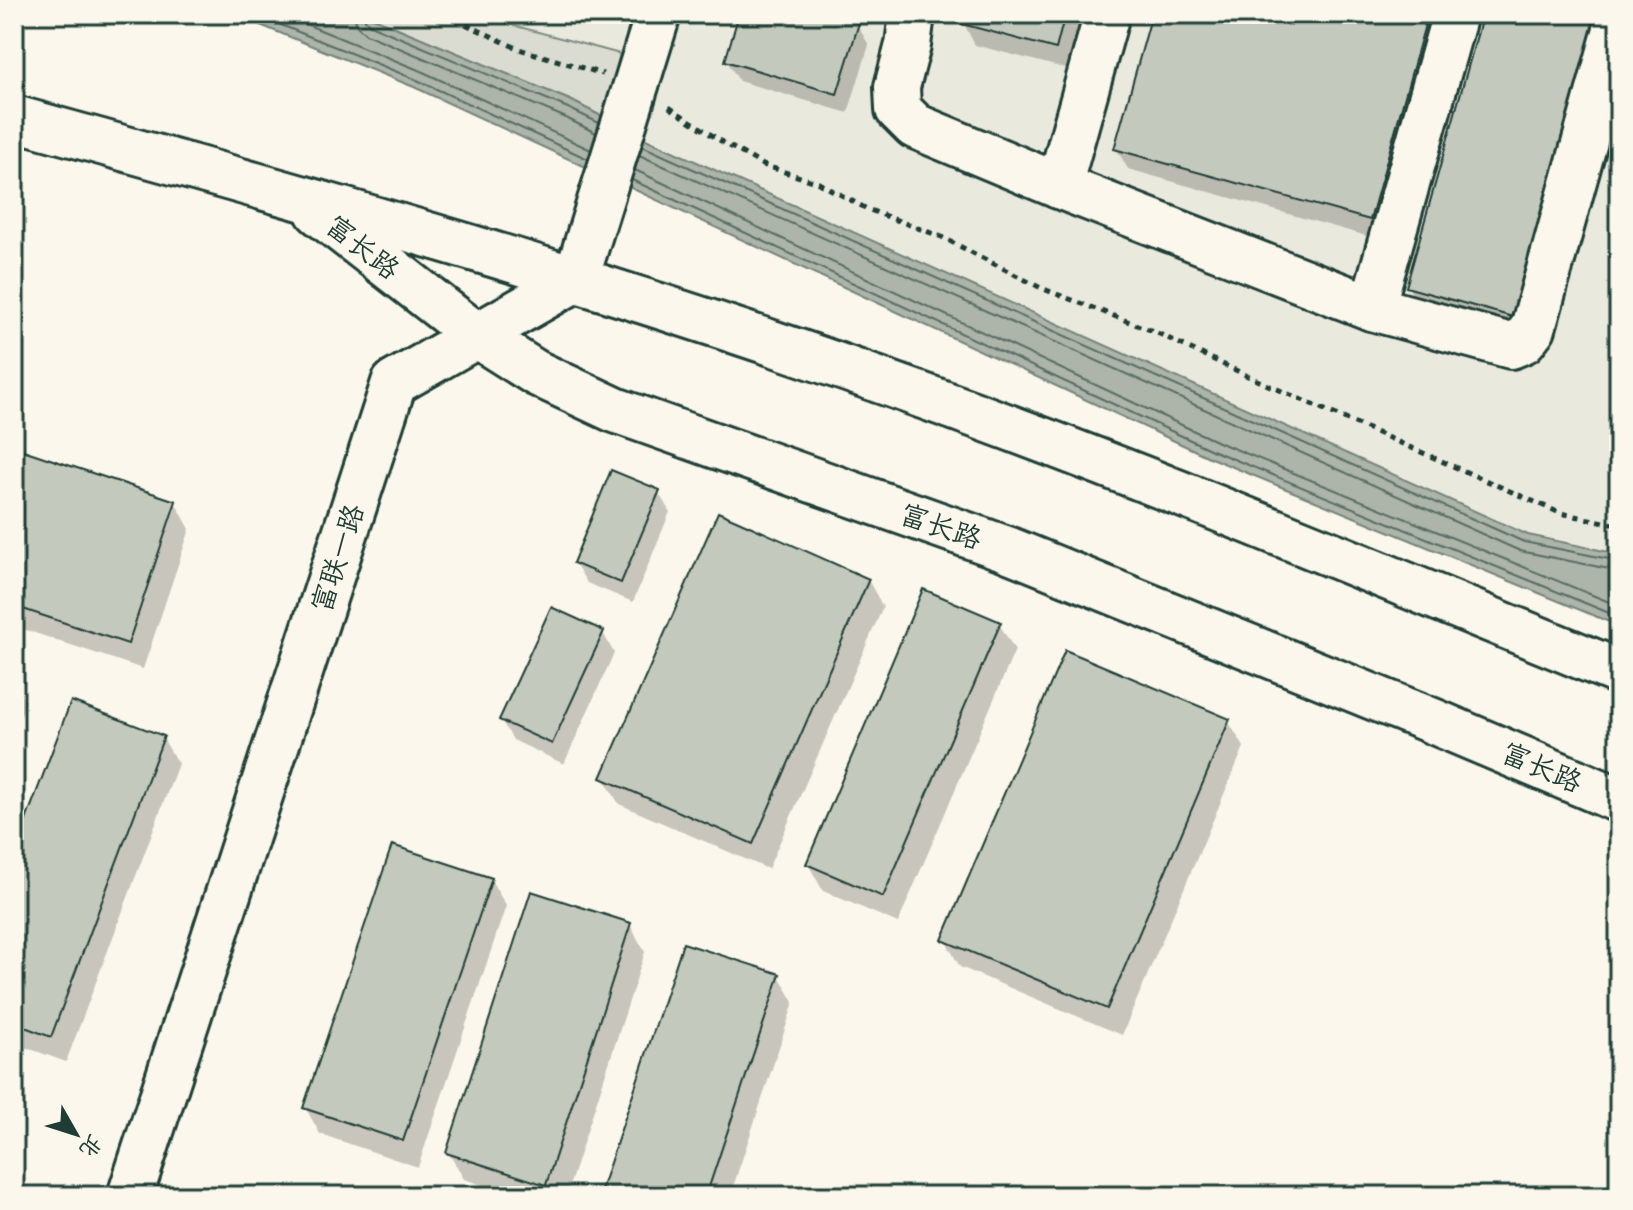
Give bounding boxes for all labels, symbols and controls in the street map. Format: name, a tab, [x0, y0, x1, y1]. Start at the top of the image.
street label: 富长路	[319, 208, 407, 286]
street label: 富长路	[896, 496, 986, 556]
street label: 富联一路	[304, 499, 370, 617]
street label: 富长路	[1497, 735, 1587, 799]
north arrow	[36, 1094, 116, 1174]
text: 北	[74, 1129, 109, 1163]

